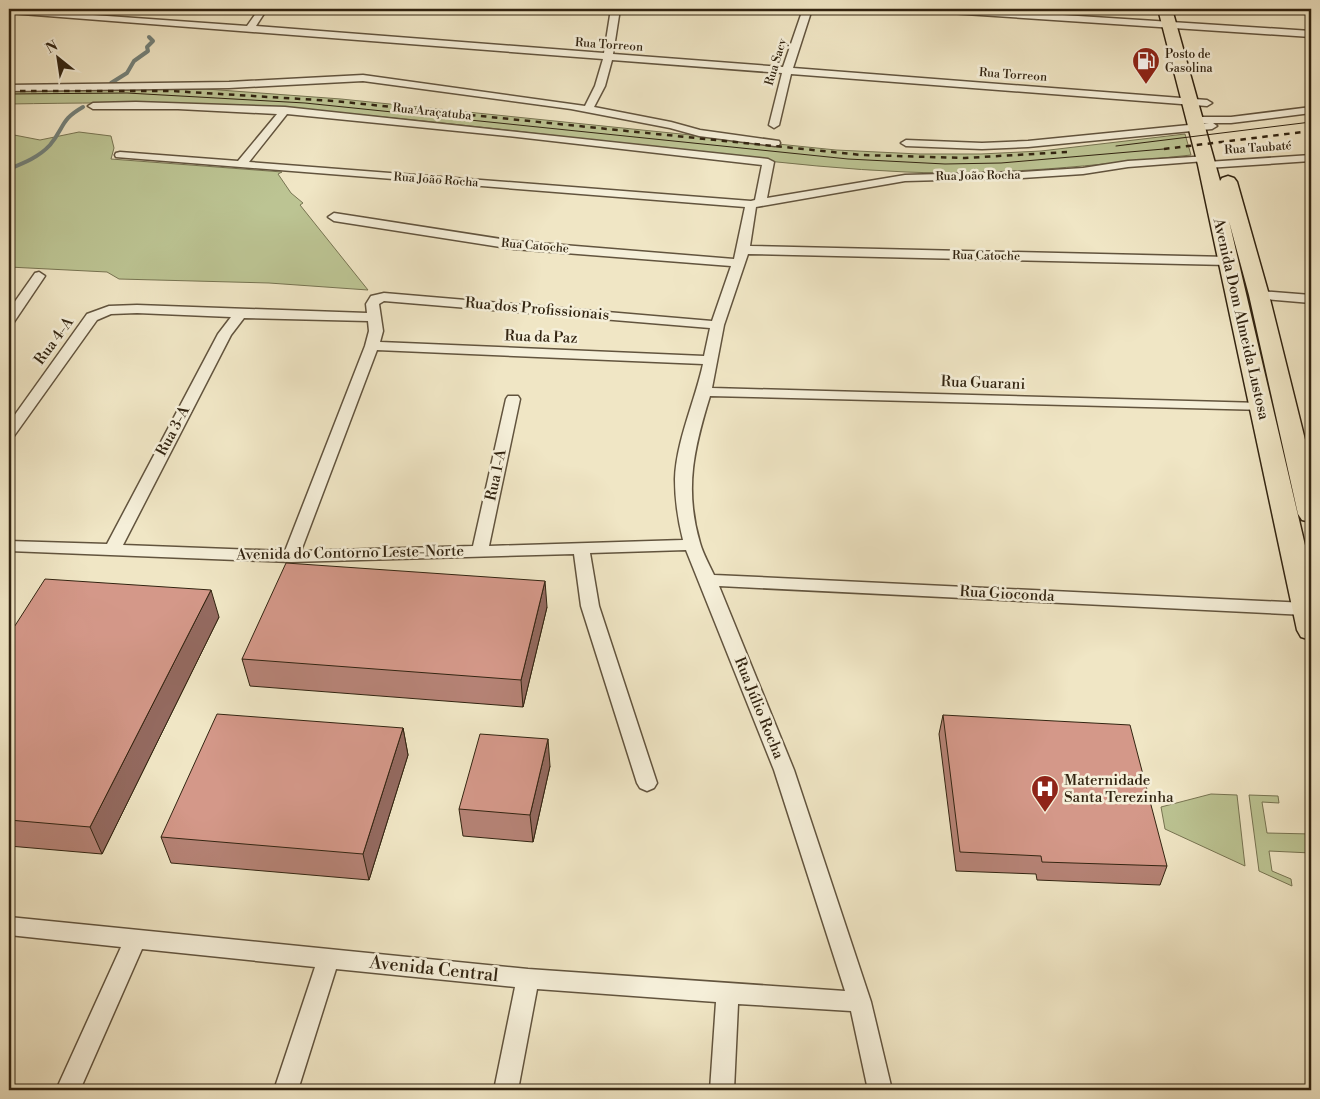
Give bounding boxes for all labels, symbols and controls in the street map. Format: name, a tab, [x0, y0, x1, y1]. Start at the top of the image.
north arrow	[32, 32, 82, 82]
street label: Rua Torreon	[574, 35, 644, 55]
street label: Rua Sacy	[762, 36, 790, 87]
text: N	[43, 37, 61, 58]
fuel station icon: Posto de Gasolina	[1131, 46, 1161, 85]
place label: Posto de Gasolina	[1165, 47, 1214, 76]
street label: Rua Torreon	[978, 65, 1048, 85]
street label: Rua Araçatuba	[392, 100, 473, 124]
street label: Rua Taubaté	[1224, 138, 1292, 158]
street label: Rua João Rocha	[935, 168, 1022, 184]
street label: Rua João Rocha	[393, 170, 480, 191]
street label: Avenida Dom Almeida Lustosa	[1208, 215, 1274, 422]
street label: Rua Catoche	[500, 236, 570, 256]
street label: Rua Catoche	[952, 248, 1020, 264]
street label: Rua dos Profissionais	[464, 293, 610, 325]
street label: Rua 4-A	[30, 313, 78, 369]
street label: Rua da Paz	[504, 326, 578, 348]
street label: Rua Guarani	[940, 372, 1026, 394]
street label: Rua 3-A	[152, 402, 194, 459]
street label: Rua 1-A	[481, 447, 511, 502]
street label: Avenida do Contorno Leste-Norte	[235, 542, 464, 565]
street label: Rua Gioconda	[959, 582, 1055, 606]
street label: Rua Júlio Rocha	[730, 654, 788, 762]
place label: Maternidade Santa Terezinha	[1064, 771, 1174, 807]
hospital icon: Maternidade Santa Terezinha	[1030, 774, 1060, 813]
street label: Avenida Central	[367, 951, 500, 987]

